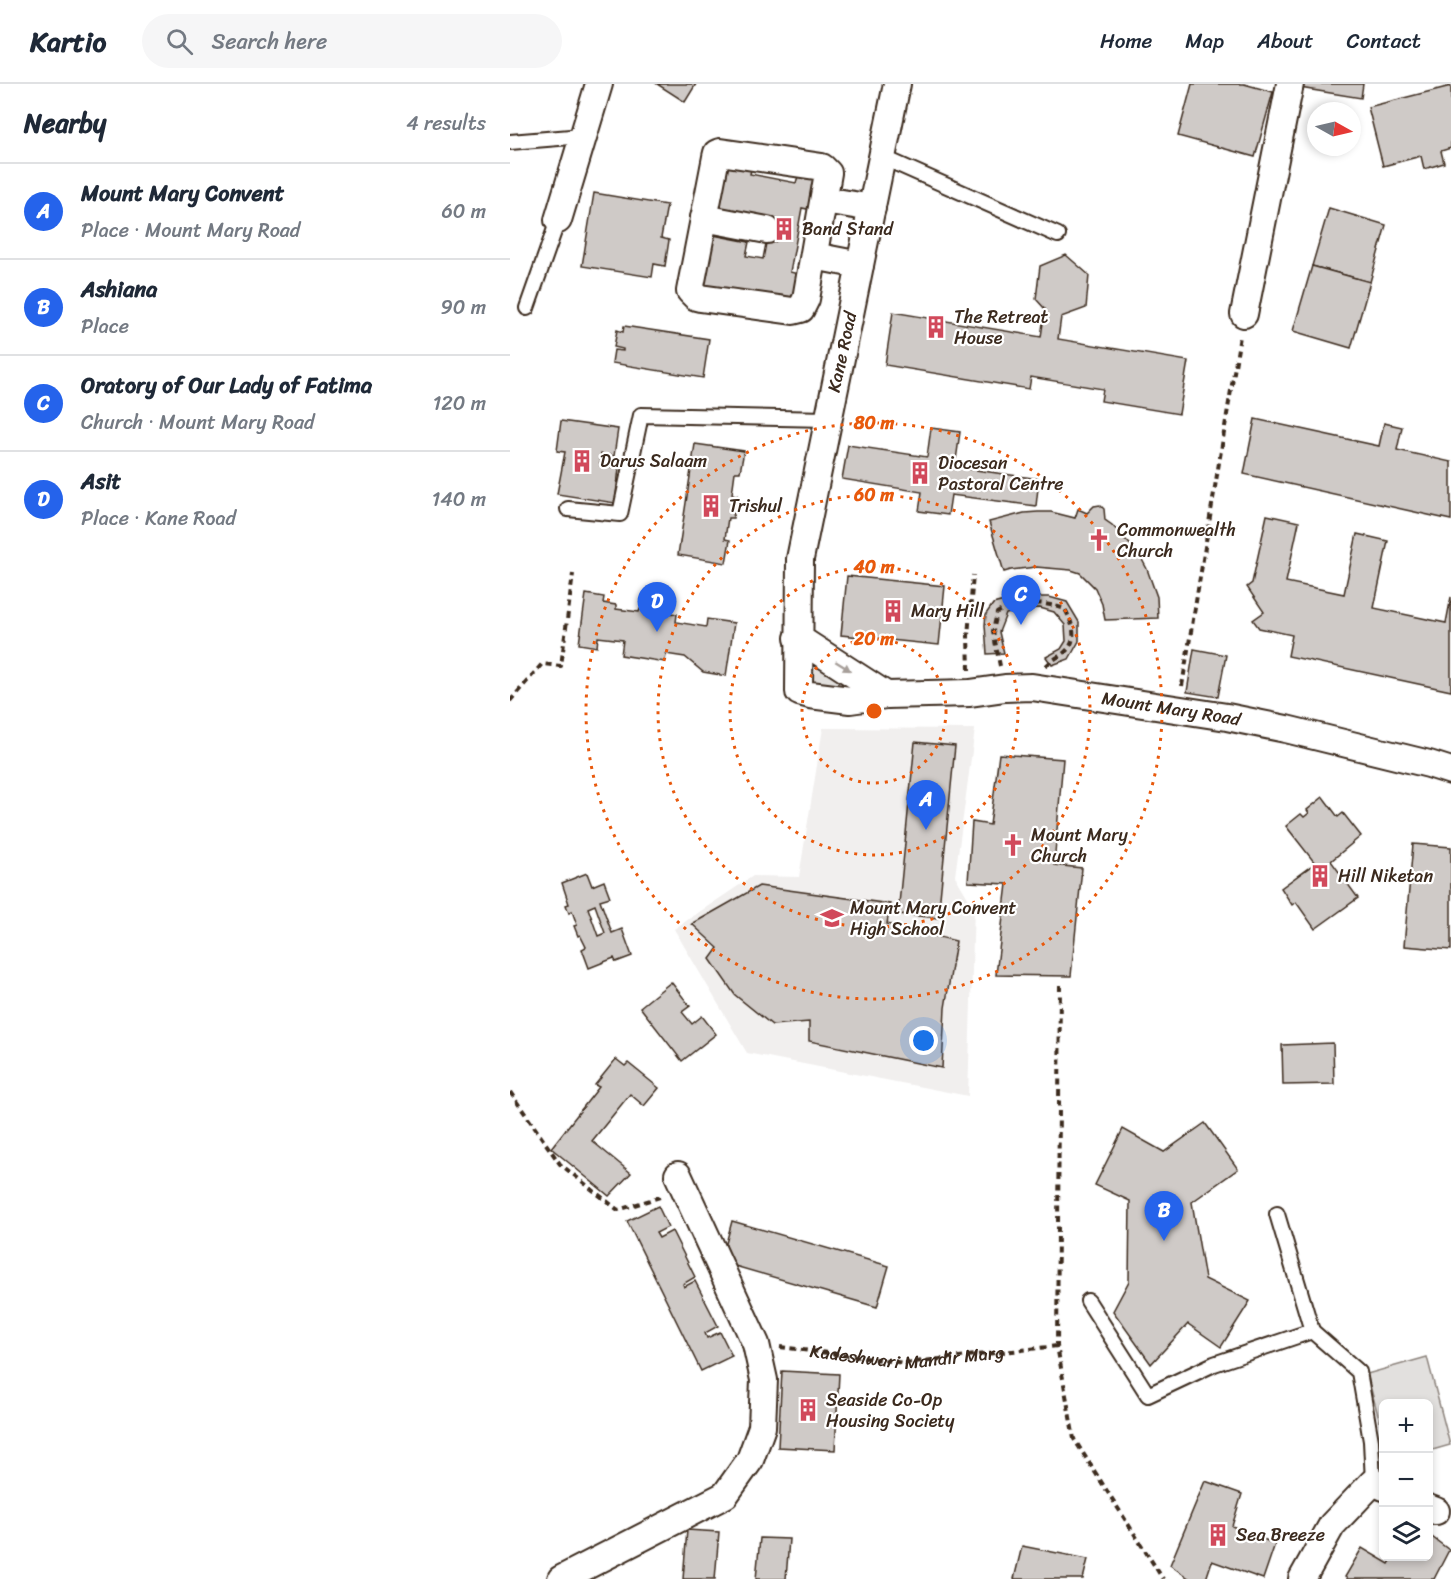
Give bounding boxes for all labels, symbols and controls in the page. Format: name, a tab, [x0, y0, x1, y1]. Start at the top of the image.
search box	[142, 14, 562, 68]
text: Kartio	[30, 17, 106, 66]
text: Search here	[211, 22, 327, 61]
text: Home	[1100, 22, 1152, 60]
text: Map	[1185, 22, 1224, 60]
text: About	[1257, 22, 1314, 60]
text: Contact	[1347, 22, 1421, 60]
icon: search	[163, 25, 196, 58]
text: Nearby	[24, 100, 106, 146]
north arrow	[1307, 102, 1361, 156]
text: 4 results	[406, 106, 486, 141]
text: Mount Mary Convent	[81, 174, 284, 213]
text: A	[37, 194, 50, 229]
text: 60 m	[441, 194, 486, 229]
text: Place · Mount Mary Road	[81, 213, 300, 248]
place label: Band Stand	[802, 213, 895, 245]
building icon: Band Stand	[771, 216, 797, 242]
text: Ashiana	[81, 270, 157, 309]
text: B	[37, 290, 50, 325]
text: 90 m	[441, 290, 486, 325]
place label: The Retreat House	[954, 301, 1049, 354]
street label: Kane Road	[818, 307, 866, 395]
text: Place	[81, 309, 129, 344]
building icon: The Retreat House	[923, 314, 949, 340]
text: Oratory of Our Lady of Fatima	[81, 366, 372, 405]
text: C	[37, 386, 50, 421]
text: 120 m	[433, 386, 486, 421]
text: Church · Mount Mary Road	[81, 405, 315, 440]
text: 80 m	[853, 407, 895, 439]
place label: Darus Salaam	[600, 445, 707, 477]
place label: Diocesan Pastoral Centre	[938, 447, 1064, 500]
building icon: Darus Salaam	[569, 448, 595, 474]
building icon: Diocesan Pastoral Centre	[907, 460, 933, 486]
text: Asit	[81, 462, 121, 501]
text: 60 m	[853, 479, 894, 511]
text: D	[38, 482, 49, 517]
text: 140 m	[432, 482, 486, 517]
place label: Trishul	[729, 490, 783, 522]
building icon: Trishul	[698, 493, 724, 519]
text: Place · Kane Road	[81, 501, 236, 536]
place label: Commonwealth Church	[1117, 514, 1236, 567]
church icon: Commonwealth Church	[1086, 527, 1112, 553]
text: 40 m	[852, 551, 895, 583]
pin: C	[1002, 576, 1040, 625]
pin: D	[638, 582, 676, 632]
place label: Mary Hill	[911, 595, 985, 627]
building icon: Mary Hill	[880, 598, 906, 624]
text: 20 m	[853, 623, 894, 655]
one-way arrow	[834, 660, 851, 671]
street label: Mount Mary Road	[1099, 682, 1245, 736]
centre of rings	[864, 701, 884, 721]
pin: A	[906, 780, 946, 830]
place label: Mount Mary Church	[1031, 819, 1129, 872]
church icon: Mount Mary Church	[1000, 832, 1026, 858]
place label: Hill Niketan	[1338, 860, 1433, 892]
building icon: Hill Niketan	[1307, 863, 1333, 889]
place label: Mount Mary Convent High School	[850, 892, 1016, 945]
school or university icon: Mount Mary Convent High School	[819, 905, 845, 931]
your location	[909, 1026, 938, 1055]
pin: B	[1144, 1192, 1184, 1241]
street label: Kadeshwari Mandir Marg	[808, 1335, 1006, 1379]
place label: Seaside Co-Op Housing Society	[826, 1384, 955, 1437]
building icon: Seaside Co-Op Housing Society	[795, 1397, 821, 1423]
map controls	[1379, 1399, 1433, 1561]
button: +	[1379, 1399, 1433, 1453]
button: −	[1379, 1453, 1433, 1507]
button: layers	[1379, 1507, 1433, 1561]
place label: Sea Breeze	[1236, 1519, 1325, 1551]
building icon: Sea Breeze	[1205, 1522, 1231, 1548]

